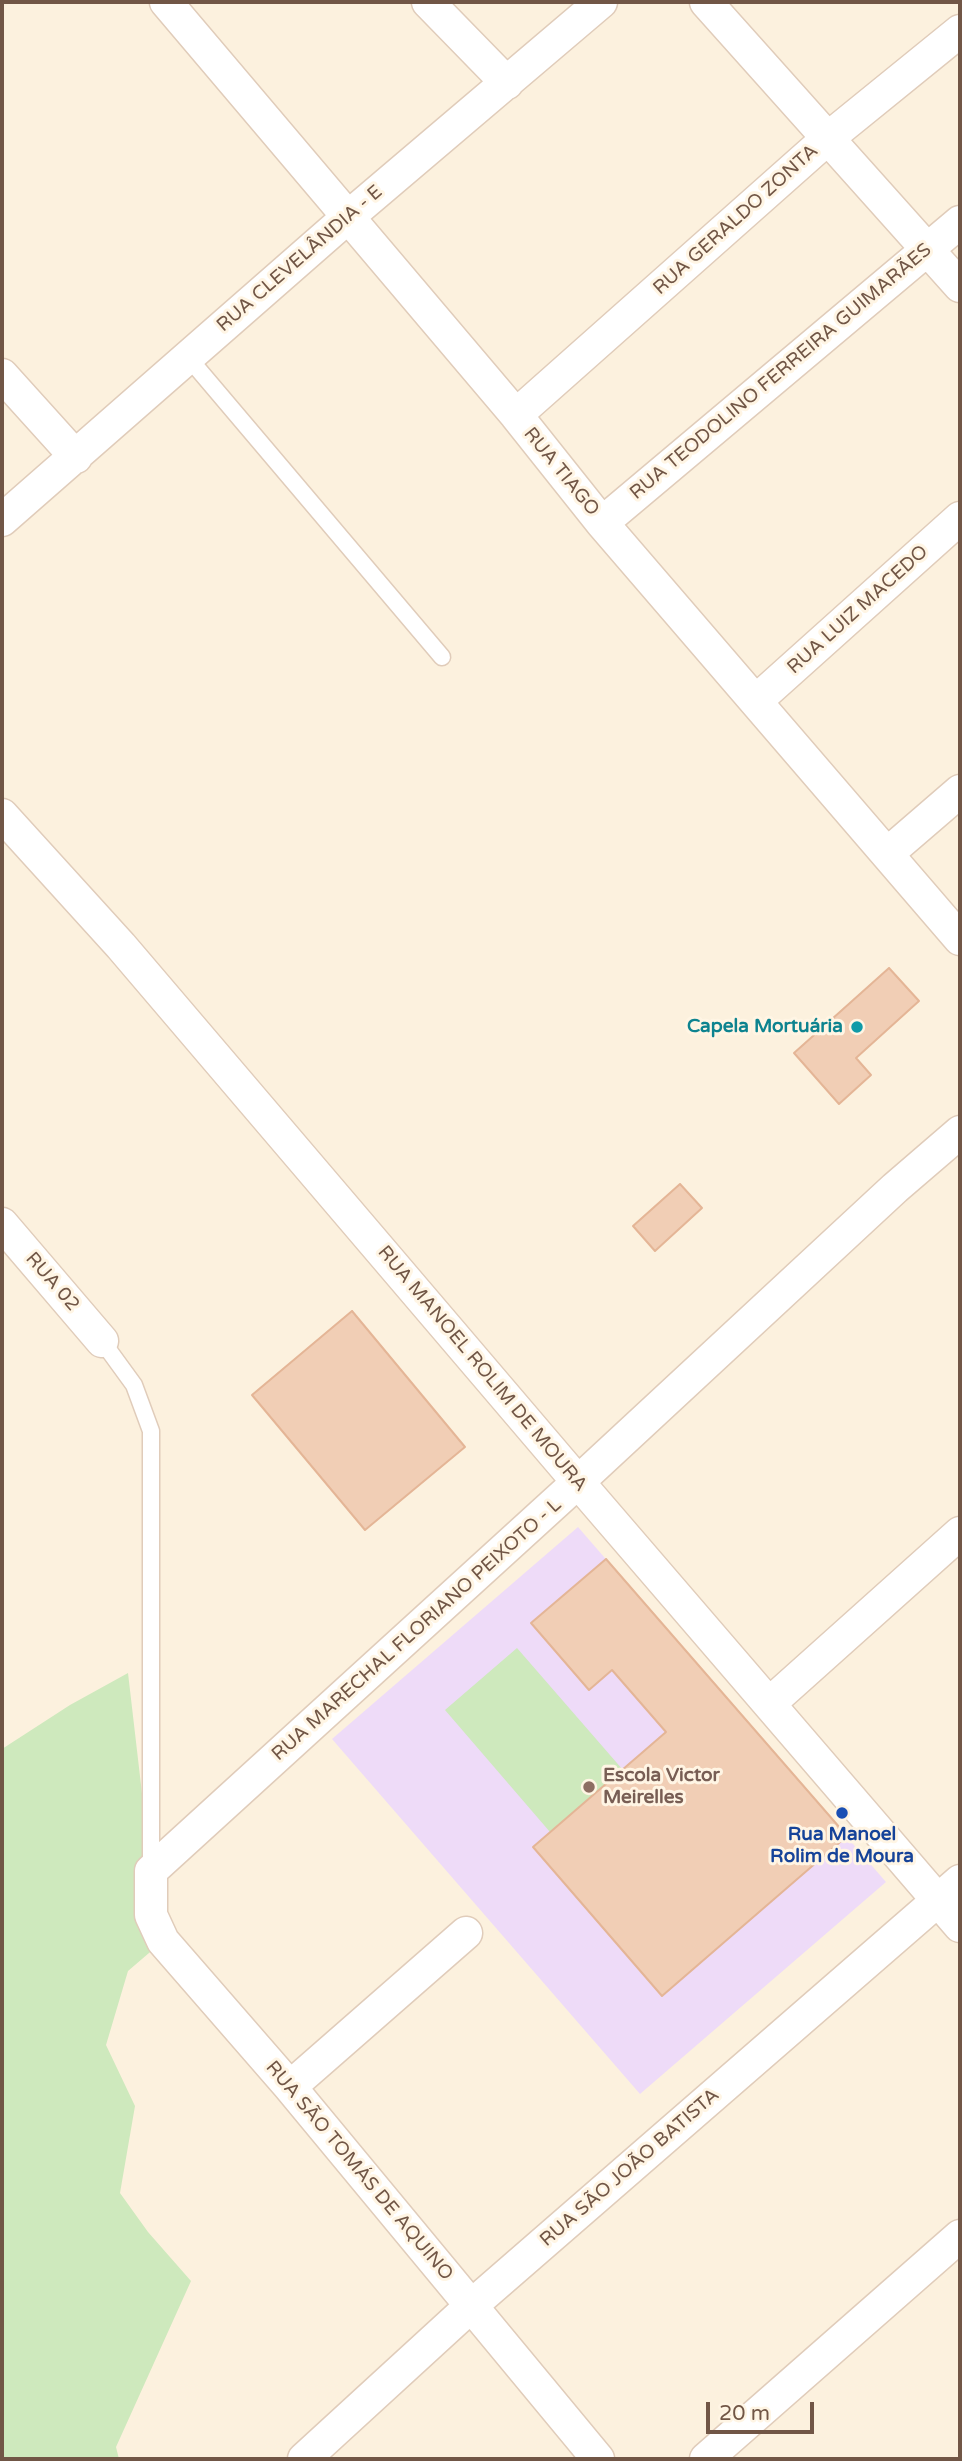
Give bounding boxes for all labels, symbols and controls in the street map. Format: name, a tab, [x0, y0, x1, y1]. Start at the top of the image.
street label: RUA GERALDO ZONTA	[649, 140, 823, 300]
street label: RUA CLEVELÂNDIA - E	[213, 181, 387, 337]
street label: RUA TEODOLINO FERREIRA GUIMARÃES	[626, 239, 936, 505]
street label: RUA TIAGO	[518, 423, 604, 521]
street label: RUA LUIZ MACEDO	[783, 541, 933, 679]
place label: Capela Mortuária	[687, 1016, 843, 1038]
marker: Capela Mortuária	[849, 1019, 865, 1035]
street label: RUA MANOEL ROLIM DE MOURA	[372, 1242, 592, 1496]
street label: RUA 02	[20, 1248, 84, 1316]
street label: RUA MARECHAL FLORIANO PEIXOTO - L	[268, 1494, 566, 1766]
place label: Escola Victor Meirelles	[603, 1765, 720, 1809]
marker: Escola Victor Meirelles	[581, 1779, 597, 1795]
marker: Rua Manoel Rolim de Moura	[834, 1805, 850, 1821]
place label: Rua Manoel Rolim de Moura	[770, 1824, 914, 1868]
street label: RUA SÃO TOMÁS DE AQUINO	[260, 2057, 458, 2285]
street label: RUA SÃO JOÃO BATISTA	[536, 2084, 724, 2252]
scale bar	[710, 2388, 818, 2432]
text: 20 m	[719, 2401, 770, 2426]

